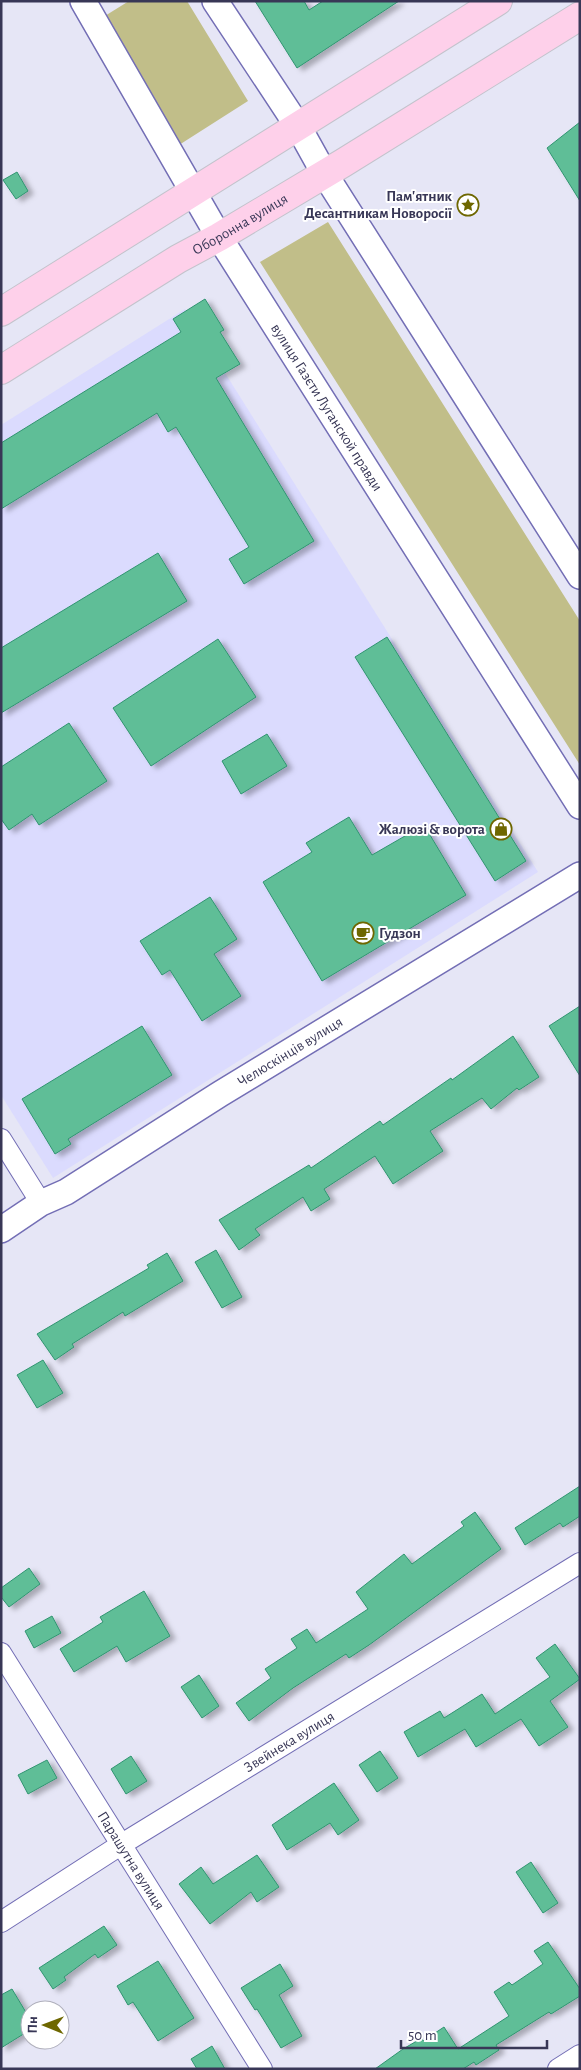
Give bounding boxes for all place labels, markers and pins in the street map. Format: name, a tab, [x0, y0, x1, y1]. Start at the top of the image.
place label: Пам'ятник Десантникам Новоросії	[304, 189, 453, 221]
place icon: Пам'ятник Десантникам Новоросії	[456, 193, 480, 217]
shop icon: Жалюзі & ворота	[489, 817, 513, 841]
place label: Жалюзі & ворота	[379, 822, 485, 837]
cafe icon: Гудзон	[351, 921, 375, 945]
place label: Гудзон	[379, 926, 421, 941]

